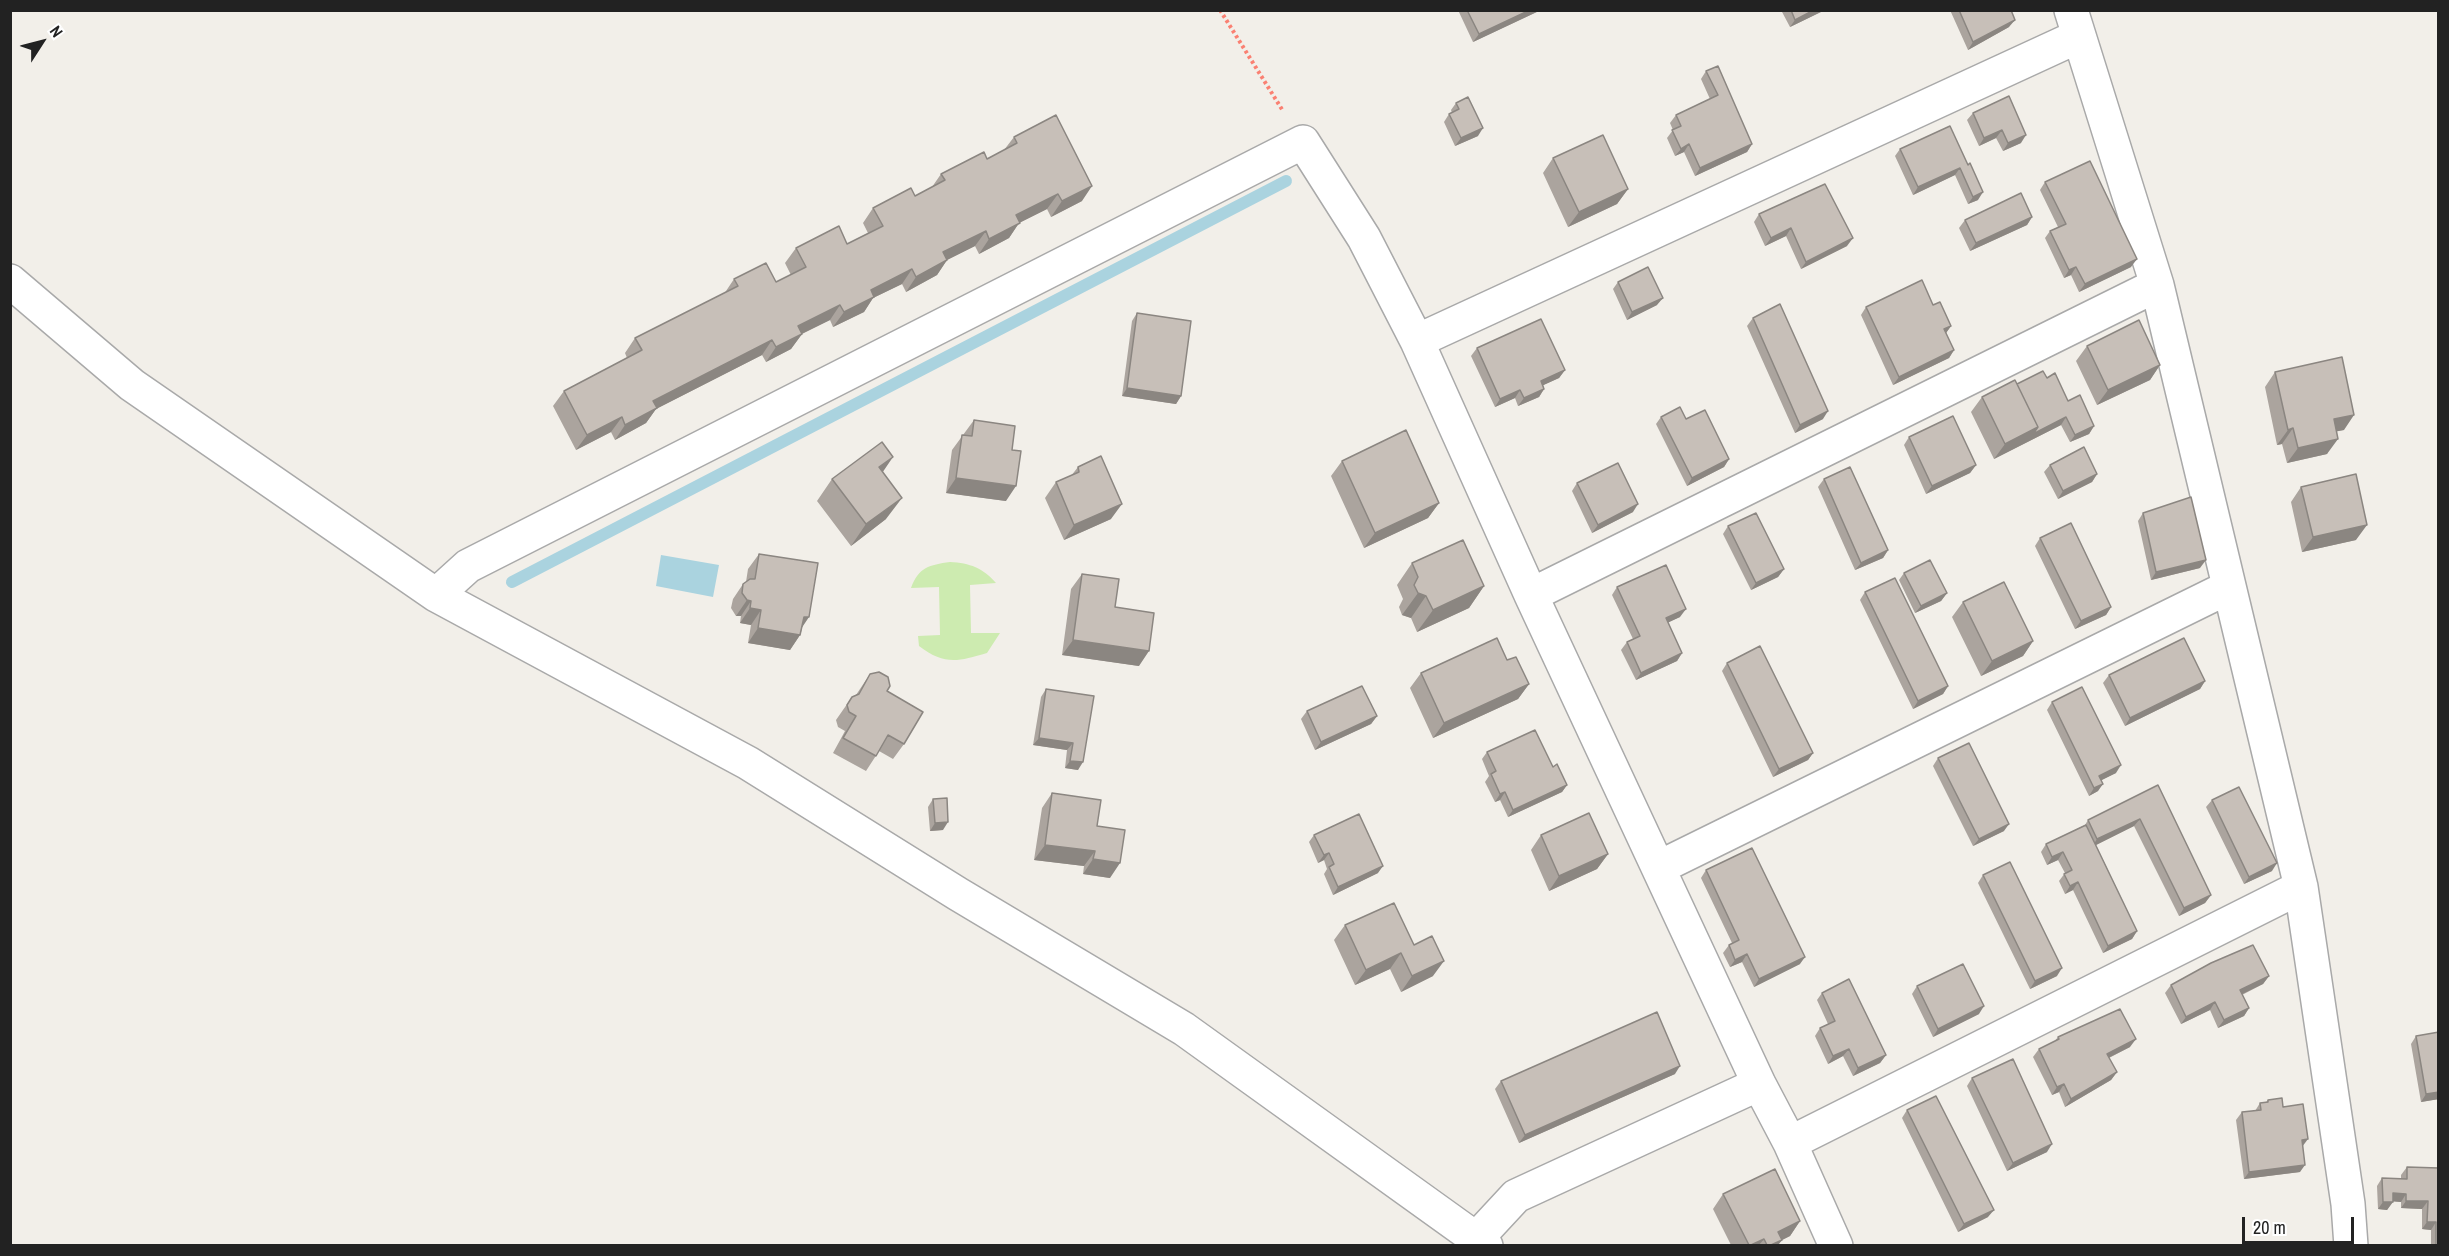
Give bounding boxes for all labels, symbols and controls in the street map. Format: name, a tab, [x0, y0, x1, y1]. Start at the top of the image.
north arrow	[12, 12, 72, 72]
text: N	[45, 21, 68, 42]
scale bar	[2245, 1205, 2358, 1243]
text: 20 m	[2253, 1215, 2286, 1240]

